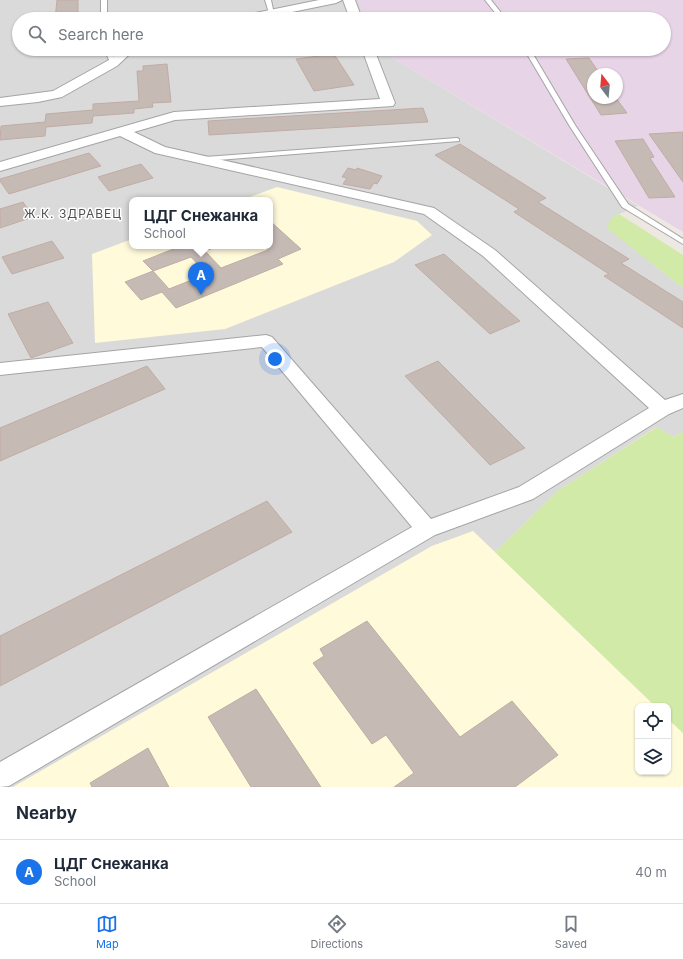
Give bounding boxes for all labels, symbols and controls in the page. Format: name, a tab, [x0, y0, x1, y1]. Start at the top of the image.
search box	[12, 12, 671, 56]
icon: search	[26, 23, 48, 45]
text: Search here	[58, 25, 144, 44]
north arrow	[587, 68, 623, 104]
popup	[129, 197, 273, 249]
district label: Ж.К. ЗДРАВЕЦ	[24, 206, 122, 221]
text: ЦДГ Снежанка	[144, 206, 258, 225]
text: School	[144, 225, 186, 241]
pin: A	[188, 262, 214, 295]
your location	[265, 349, 285, 369]
map controls	[635, 703, 671, 775]
button: locate	[635, 703, 671, 739]
button: layers	[635, 739, 671, 775]
text: Nearby	[16, 803, 77, 823]
text: ЦДГ Снежанка	[54, 854, 169, 873]
text: A	[24, 864, 34, 880]
text: 40 m	[635, 864, 667, 880]
text: School	[54, 873, 96, 889]
tab: Map	[96, 913, 119, 951]
tab: Directions	[311, 913, 363, 951]
tab: Saved	[555, 913, 587, 951]

